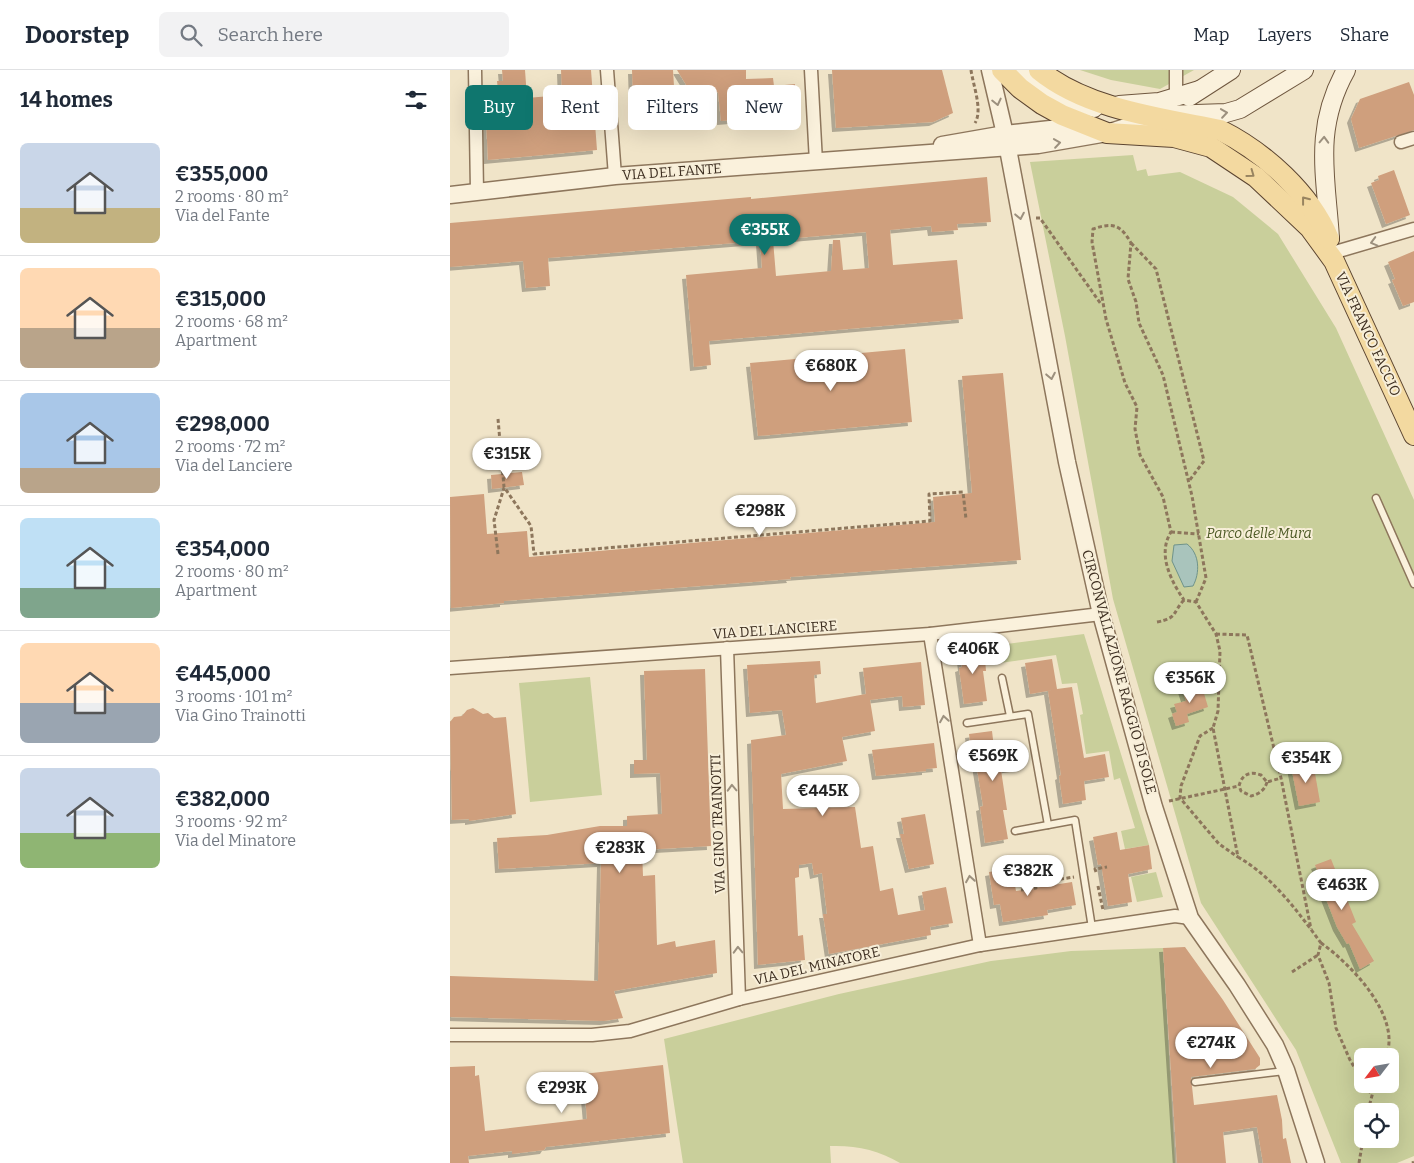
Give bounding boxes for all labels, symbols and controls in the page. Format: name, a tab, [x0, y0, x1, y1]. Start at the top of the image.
search box	[159, 12, 509, 57]
text: Doorstep	[25, 21, 129, 49]
icon: search	[177, 21, 205, 49]
text: Search here	[217, 23, 323, 46]
text: Map	[1193, 24, 1229, 46]
text: Layers	[1257, 24, 1312, 46]
text: Share	[1340, 24, 1389, 46]
chip: Buy	[465, 85, 533, 130]
chip: Rent	[543, 85, 618, 130]
chip: Filters	[628, 85, 717, 130]
chip: New	[727, 85, 801, 130]
icon: filters	[402, 86, 430, 114]
text: 14 homes	[20, 87, 113, 113]
one-way arrow	[991, 97, 1002, 106]
one-way arrow	[1220, 108, 1229, 118]
one-way arrow	[1319, 136, 1329, 144]
one-way arrow	[1053, 138, 1061, 149]
street label: VIA DEL FANTE	[622, 160, 722, 184]
text: €355,000	[175, 161, 268, 187]
icon: home	[60, 163, 120, 223]
one-way arrow	[1245, 169, 1254, 177]
text: 2 rooms · 80 m²	[175, 187, 289, 206]
one-way arrow	[1302, 196, 1311, 206]
text: Via del Fante	[175, 206, 270, 225]
one-way arrow	[1015, 212, 1025, 220]
pin: €355K	[730, 214, 800, 256]
text: €355K	[740, 220, 790, 239]
one-way arrow	[1369, 236, 1378, 247]
street label: VIA FRANCO FACCIO	[1332, 269, 1404, 399]
text: €315,000	[175, 286, 266, 312]
icon: home	[60, 288, 120, 348]
text: 2 rooms · 68 m²	[175, 312, 288, 331]
text: Apartment	[175, 331, 257, 350]
pin: €680K	[796, 350, 866, 392]
text: €680K	[805, 356, 857, 375]
one-way arrow	[1045, 371, 1055, 380]
text: €298,000	[175, 411, 270, 437]
icon: home	[60, 413, 120, 473]
text: 2 rooms · 72 m²	[175, 437, 285, 456]
pin: €315K	[472, 438, 542, 480]
text: €315K	[483, 444, 531, 463]
text: Via del Lanciere	[175, 456, 292, 475]
pin: €298K	[725, 494, 795, 537]
text: €298K	[735, 501, 785, 520]
park label: Parco delle Mura	[1206, 525, 1312, 542]
text: €354,000	[175, 536, 270, 562]
icon: home	[60, 538, 120, 598]
street label: CIRCONVALLAZIONE RAGGIO DI SOLE	[1078, 548, 1160, 796]
text: 2 rooms · 80 m²	[175, 562, 289, 581]
text: Apartment	[175, 581, 257, 600]
street label: VIA DEL LANCIERE	[712, 617, 838, 643]
pin: €406K	[938, 632, 1008, 675]
text: €406K	[947, 639, 999, 658]
text: €445,000	[175, 661, 271, 687]
pin: €356K	[1155, 662, 1225, 704]
icon: home	[60, 663, 120, 723]
text: €356K	[1165, 668, 1215, 687]
text: 3 rooms · 101 m²	[175, 687, 292, 706]
text: Via Gino Trainotti	[175, 706, 306, 725]
one-way arrow	[939, 715, 949, 723]
pin: €569K	[958, 740, 1028, 782]
pin: €354K	[1271, 742, 1341, 784]
text: €569K	[968, 746, 1018, 765]
text: €354K	[1281, 748, 1331, 767]
street label: VIA GINO TRAINOTTI	[707, 754, 729, 894]
pin: €445K	[788, 774, 858, 817]
text: €445K	[797, 781, 849, 800]
one-way arrow	[727, 784, 737, 792]
text: €382,000	[175, 786, 270, 812]
icon: home	[60, 788, 120, 848]
text: 3 rooms · 92 m²	[175, 812, 287, 831]
text: Via del Minatore	[175, 831, 296, 850]
pin: €283K	[585, 832, 655, 874]
text: €283K	[595, 838, 645, 857]
pin: €382K	[993, 854, 1063, 897]
text: €382K	[1003, 861, 1053, 880]
pin: €463K	[1307, 868, 1377, 911]
one-way arrow	[965, 875, 975, 884]
text: €463K	[1317, 875, 1367, 894]
street label: VIA DEL MINATORE	[752, 943, 882, 989]
one-way arrow	[732, 946, 743, 954]
pin: €274K	[1176, 1026, 1246, 1069]
text: €274K	[1186, 1033, 1236, 1052]
north arrow	[1354, 1048, 1399, 1092]
map controls	[1354, 1048, 1399, 1148]
pin: €293K	[527, 1072, 597, 1114]
text: €293K	[537, 1078, 587, 1097]
button: locate	[1354, 1103, 1399, 1148]

